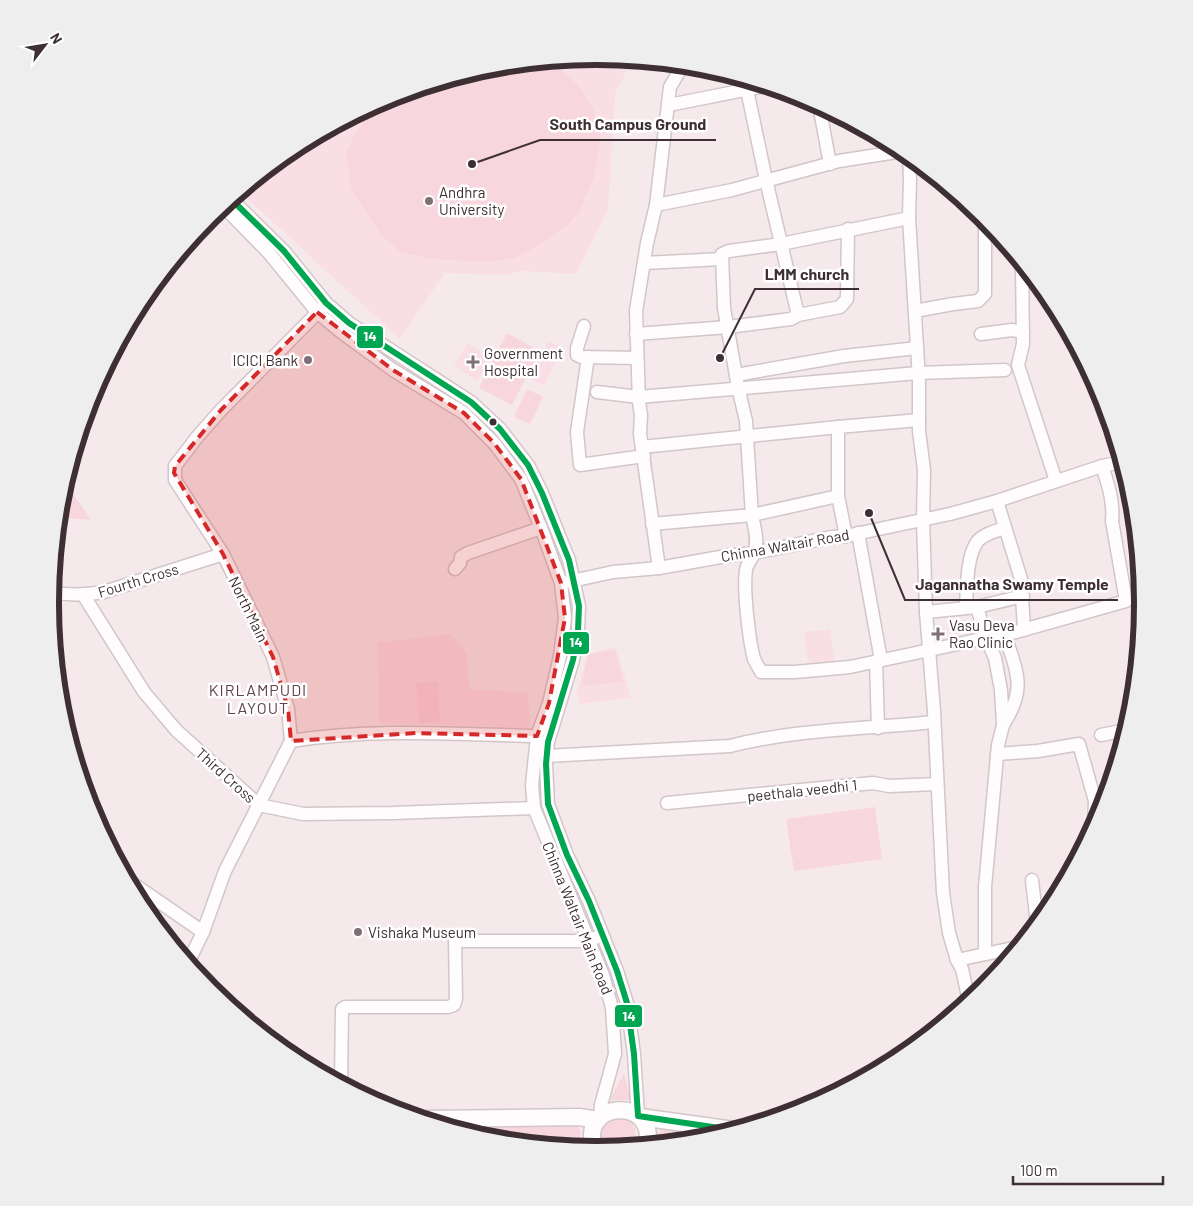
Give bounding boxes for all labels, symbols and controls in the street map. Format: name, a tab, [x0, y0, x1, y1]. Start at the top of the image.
north arrow	[20, 20, 70, 70]
text: N	[47, 30, 66, 46]
callout: South Campus Ground	[540, 109, 716, 140]
text: South Campus Ground	[550, 114, 706, 133]
place label: Andhra University	[439, 183, 504, 218]
marker: Andhra University	[423, 195, 435, 207]
callout: LMM church	[755, 258, 859, 289]
text: LMM church	[765, 264, 849, 283]
line badge: 14	[356, 325, 384, 349]
text: 14	[363, 327, 377, 344]
place label: Government Hospital	[484, 344, 563, 379]
place label: ICICI Bank	[233, 351, 298, 369]
marker: ICICI Bank	[302, 354, 314, 366]
marker: Government Hospital	[466, 355, 480, 369]
unlabelled marker	[488, 417, 498, 427]
street label: Chinna Waltair Road	[719, 525, 851, 565]
street label: Fourth Cross	[96, 559, 180, 601]
callout: Jagannatha Swamy Temple	[905, 569, 1118, 600]
street label: North Main	[225, 573, 273, 645]
text: Jagannatha Swamy Temple	[915, 574, 1109, 593]
place label: Vasu Deva Rao Clinic	[949, 616, 1015, 651]
marker: Vasu Deva Rao Clinic	[931, 627, 945, 641]
line badge: 14	[562, 631, 590, 655]
text: 14	[569, 633, 583, 650]
district label: KIRLAMPUDI LAYOUT	[209, 680, 307, 717]
street label: Third Cross	[193, 744, 259, 806]
street label: peethala veedhi 1	[746, 775, 858, 805]
street label: Chinna Waltair Main Road	[539, 839, 617, 997]
place label: Vishaka Museum	[368, 923, 476, 941]
marker: Vishaka Museum	[352, 926, 364, 938]
line badge: 14	[614, 1004, 643, 1028]
text: 14	[622, 1007, 636, 1024]
scale bar	[1013, 1154, 1163, 1186]
text: 100 m	[1020, 1161, 1058, 1179]

